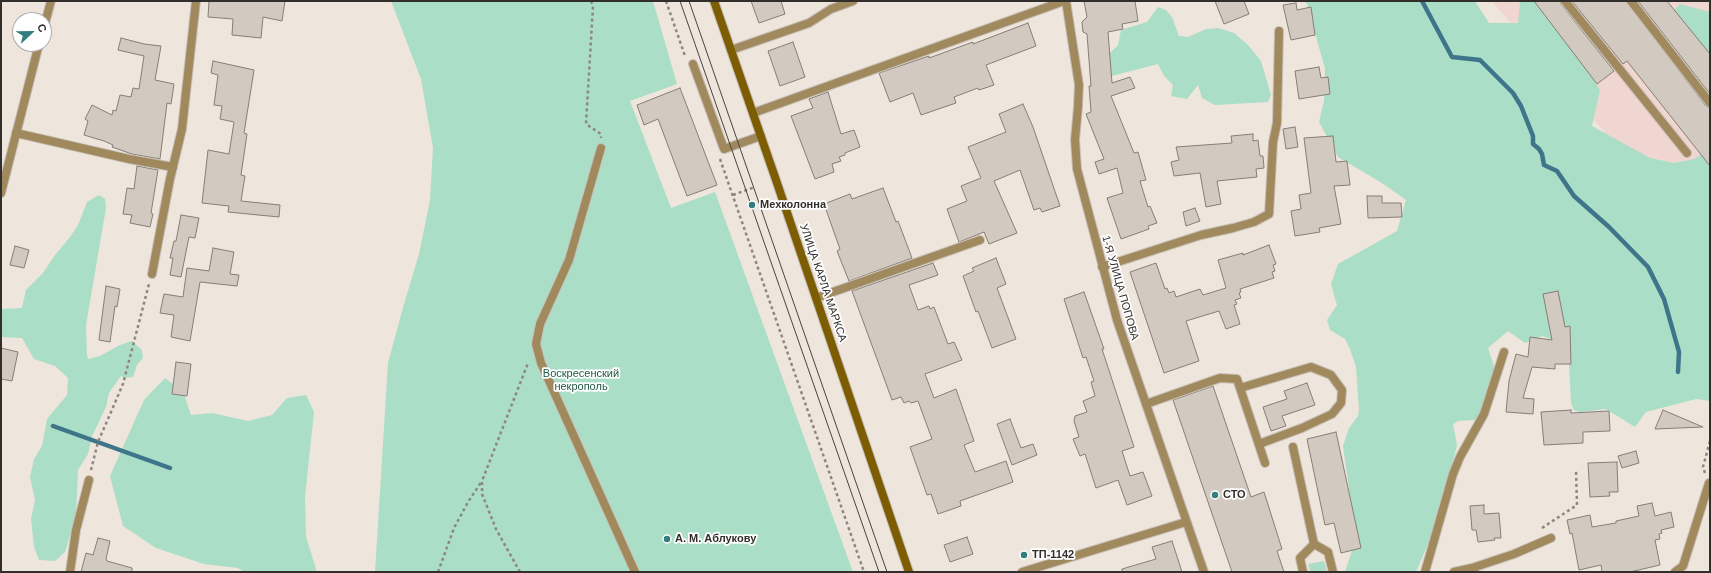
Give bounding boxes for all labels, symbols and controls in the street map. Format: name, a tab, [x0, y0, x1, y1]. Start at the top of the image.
north arrow	[12, 12, 52, 52]
text: С	[35, 22, 49, 34]
place label: Мехколонна	[760, 198, 826, 212]
marker: Мехколонна	[747, 200, 757, 210]
street label: УЛИЦА КАРЛА МАРКСА	[797, 222, 849, 344]
street label: 1-Я УЛИЦА ПОПОВА	[1099, 234, 1141, 342]
park label: Воскресенский некрополь	[543, 367, 619, 393]
place label: СТО	[1223, 488, 1246, 502]
marker: СТО	[1210, 490, 1220, 500]
place label: А. М. Аблукову	[675, 532, 756, 546]
marker: А. М. Аблукову	[662, 534, 672, 544]
place label: ТП-1142	[1032, 548, 1074, 562]
marker: ТП-1142	[1019, 550, 1029, 560]

